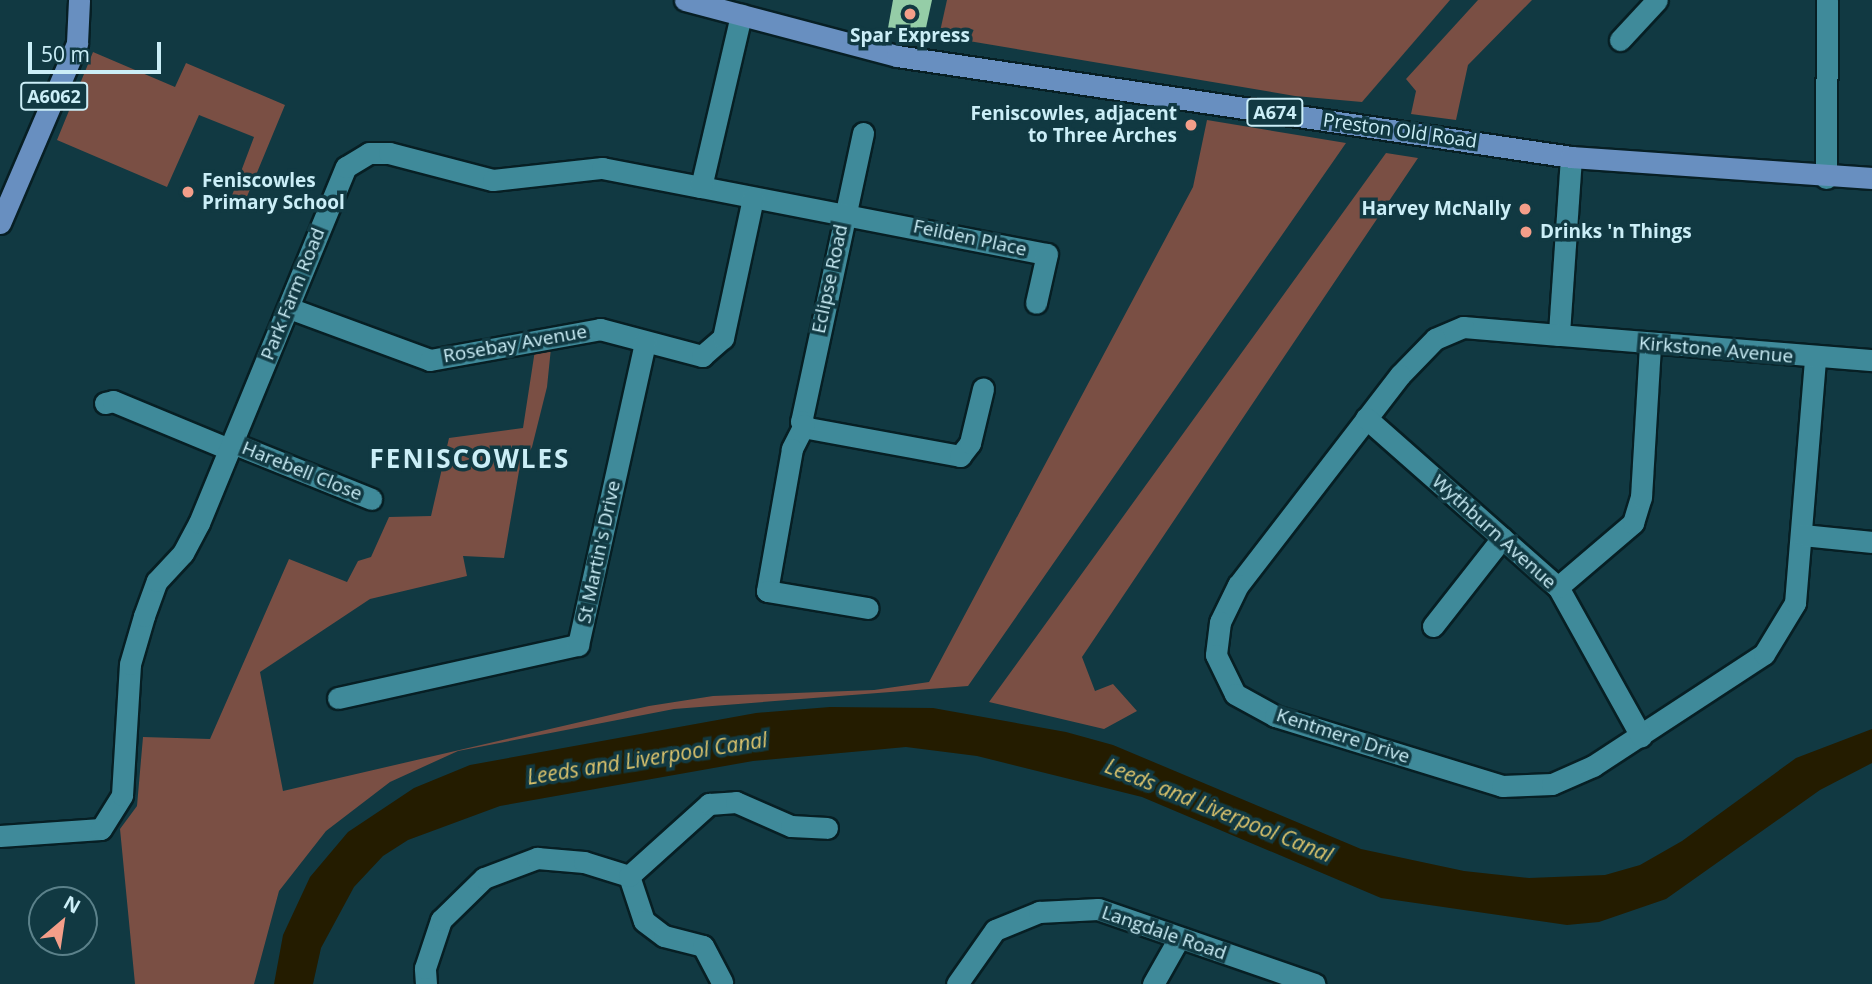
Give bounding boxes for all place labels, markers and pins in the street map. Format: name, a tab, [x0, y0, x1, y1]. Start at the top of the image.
marker: Spar Express	[902, 6, 918, 22]
place label: Spar Express	[850, 25, 970, 47]
place label: Feniscowles, adjacent to Three Arches	[970, 103, 1177, 147]
marker: Feniscowles, adjacent to Three Arches	[1183, 117, 1199, 133]
place label: Feniscowles Primary School	[202, 170, 345, 214]
marker: Feniscowles Primary School	[180, 184, 196, 200]
place label: Harvey McNally	[1362, 198, 1511, 220]
marker: Harvey McNally	[1517, 201, 1533, 217]
place label: Drinks 'n Things	[1540, 221, 1692, 243]
marker: Drinks 'n Things	[1518, 224, 1534, 240]

